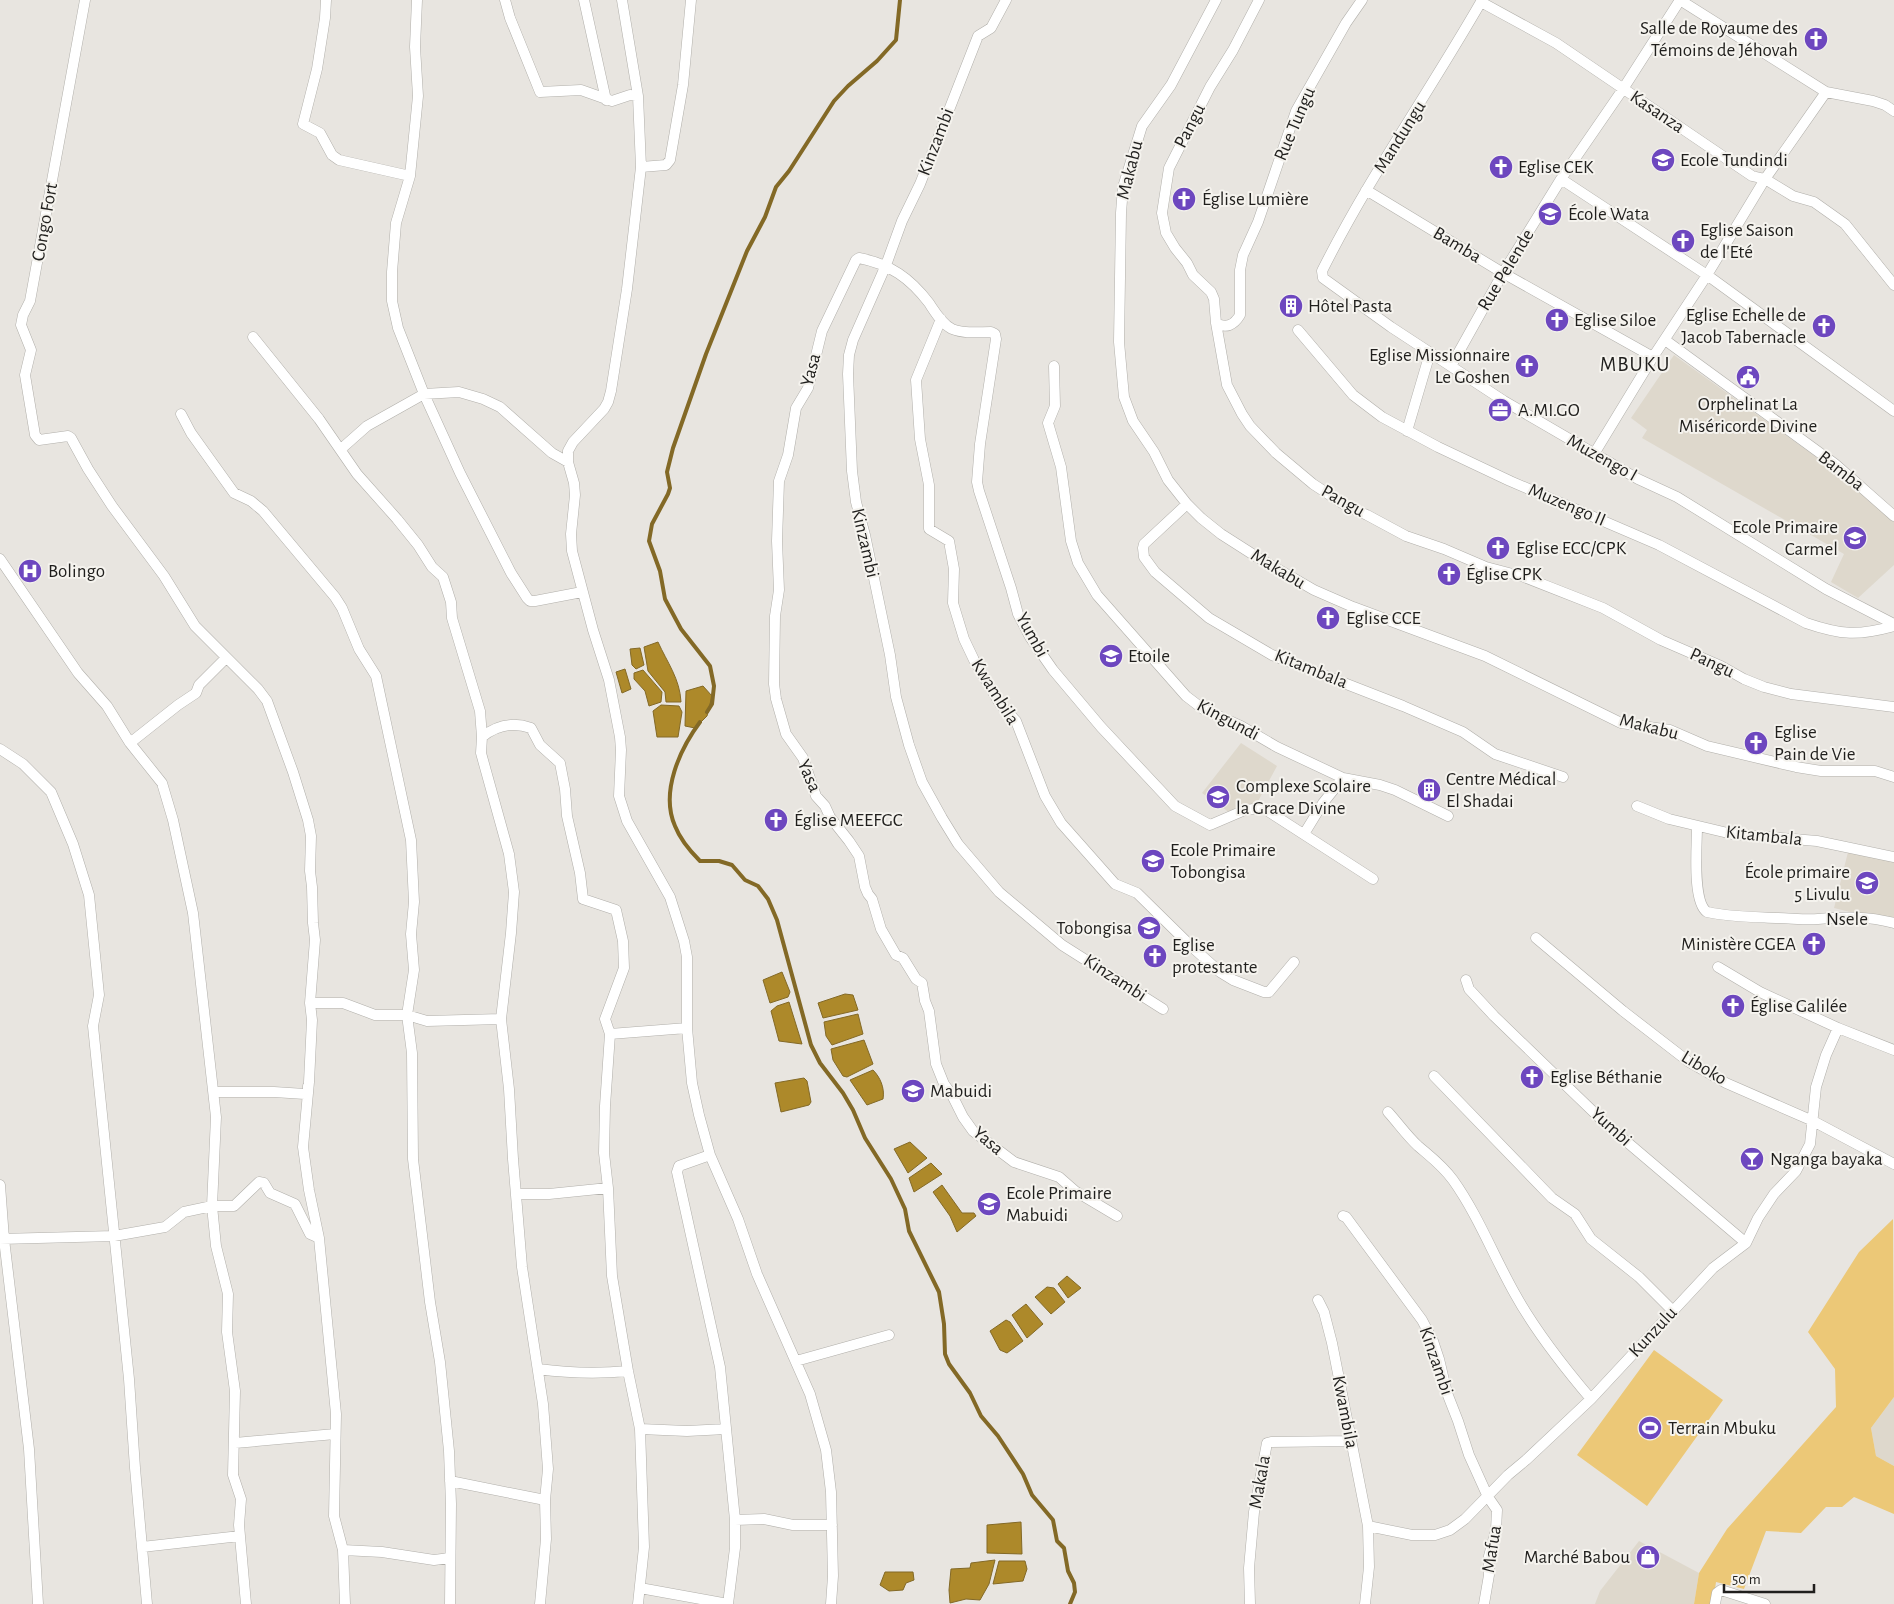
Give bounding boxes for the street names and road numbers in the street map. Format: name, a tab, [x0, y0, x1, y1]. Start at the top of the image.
street label: Rue Tungu	[1271, 84, 1319, 164]
street label: Kasanza	[1626, 87, 1688, 137]
street label: Mandungu	[1370, 97, 1430, 177]
street label: Pangu	[1171, 101, 1209, 151]
street label: Kinzambi	[914, 106, 958, 178]
street label: Makabu	[1114, 138, 1147, 201]
street label: Congo Fort	[29, 181, 61, 263]
street label: Bamba	[1430, 223, 1485, 267]
street label: Rue Pelende	[1474, 226, 1538, 314]
street label: Yasa	[798, 351, 825, 389]
street label: Muzengo I	[1564, 431, 1640, 485]
street label: Bamba	[1814, 447, 1868, 495]
street label: Muzengo II	[1525, 480, 1609, 530]
street label: Pangu	[1318, 481, 1368, 521]
street label: Kinzambi	[848, 506, 882, 580]
street label: Makabu	[1247, 545, 1309, 593]
street label: Yumbi	[1012, 609, 1052, 661]
street label: Pangu	[1687, 645, 1737, 682]
street label: Kitambala	[1272, 646, 1350, 692]
street label: Kwambila	[967, 656, 1023, 729]
street label: Kingundi	[1194, 696, 1262, 744]
street label: Makabu	[1618, 711, 1681, 744]
street label: Yasa	[794, 757, 825, 795]
street label: Kitambala	[1725, 823, 1803, 849]
street label: Nsele	[1826, 910, 1868, 929]
street label: Kinzambi	[1080, 951, 1150, 1005]
street label: Liboko	[1678, 1047, 1730, 1089]
street label: Yumbi	[1587, 1104, 1635, 1150]
street label: Yasa	[969, 1123, 1007, 1159]
street label: Kunzulu	[1625, 1303, 1681, 1361]
street label: Kinzambi	[1415, 1324, 1457, 1398]
street label: Kwambila	[1329, 1374, 1361, 1450]
street label: Makala	[1246, 1453, 1274, 1510]
street label: Mafua	[1479, 1524, 1505, 1574]

